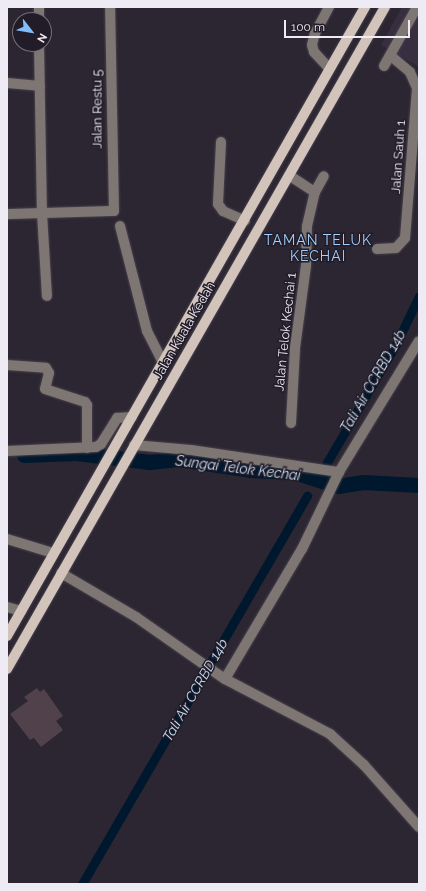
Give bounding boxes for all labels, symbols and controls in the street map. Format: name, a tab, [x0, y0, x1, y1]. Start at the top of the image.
north arrow	[12, 12, 52, 52]
scale bar	[286, 12, 412, 38]
text: 100 m	[291, 20, 325, 34]
text: N	[34, 31, 50, 45]
street label: Jalan Restu 5	[90, 69, 106, 149]
street label: Jalan Sauh 1	[389, 120, 409, 194]
district label: TAMAN TELUK KECHAI	[264, 232, 372, 264]
street label: Jalan Telok Kechai 1	[272, 272, 300, 392]
street label: Jalan Kuala Kedah	[151, 279, 219, 383]
water label: Tali Air CCRBD 14b	[337, 326, 409, 436]
water label: Sungai Telok Kechai	[174, 452, 302, 484]
water label: Tali Air CCRBD 14b	[159, 635, 231, 745]

